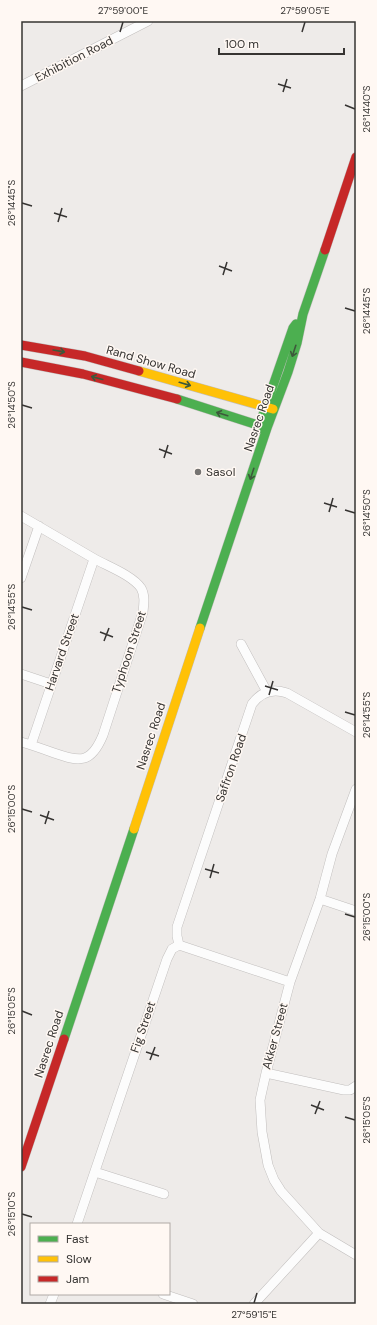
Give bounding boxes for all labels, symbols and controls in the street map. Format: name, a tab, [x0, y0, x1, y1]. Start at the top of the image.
text: 27°59'00"E	[98, 4, 148, 17]
text: 27°59'05"E	[280, 4, 330, 17]
scale bar	[219, 30, 344, 56]
street label: Exhibition Road	[32, 32, 116, 86]
text: 100 m	[225, 36, 259, 52]
text: 26°14'40"S	[360, 85, 373, 133]
text: 26°14'45"S	[5, 180, 18, 226]
text: 26°14'45"S	[360, 288, 373, 334]
street label: Rand Show Road	[105, 342, 197, 382]
one-way arrow	[290, 345, 297, 358]
one-way arrow	[53, 348, 66, 356]
one-way arrow	[91, 373, 104, 381]
text: 26°14'50"S	[5, 381, 18, 429]
one-way arrow	[178, 381, 191, 388]
street label: Nasrec Road	[240, 382, 278, 454]
one-way arrow	[216, 410, 229, 417]
place label: Sasol	[206, 464, 235, 480]
marker: Sasol	[193, 467, 203, 477]
one-way arrow	[248, 468, 255, 481]
text: 26°14'50"S	[360, 489, 373, 537]
text: 26°14'55"S	[5, 583, 18, 630]
street label: Typhoon Street	[108, 609, 150, 695]
street label: Harvard Street	[41, 611, 83, 693]
text: 26°14'55"S	[360, 691, 373, 738]
street label: Nasrec Road	[133, 700, 169, 772]
street label: Saffron Road	[212, 732, 250, 804]
text: 26°15'00"S	[5, 785, 18, 833]
text: 26°15'00"S	[360, 893, 373, 941]
text: 26°15'05"S	[5, 987, 18, 1035]
street label: Fig Street	[127, 999, 159, 1055]
street label: Akker Street	[258, 1001, 292, 1071]
street label: Nasrec Road	[31, 1008, 67, 1080]
text: 26°15'05"S	[360, 1096, 373, 1144]
text: 26°15'10"S	[5, 1191, 18, 1236]
legend	[30, 1223, 170, 1295]
text: Fast	[66, 1231, 89, 1247]
text: Slow	[66, 1251, 92, 1267]
text: Jam	[66, 1271, 89, 1287]
text: 27°59'15"E	[231, 1308, 277, 1321]

